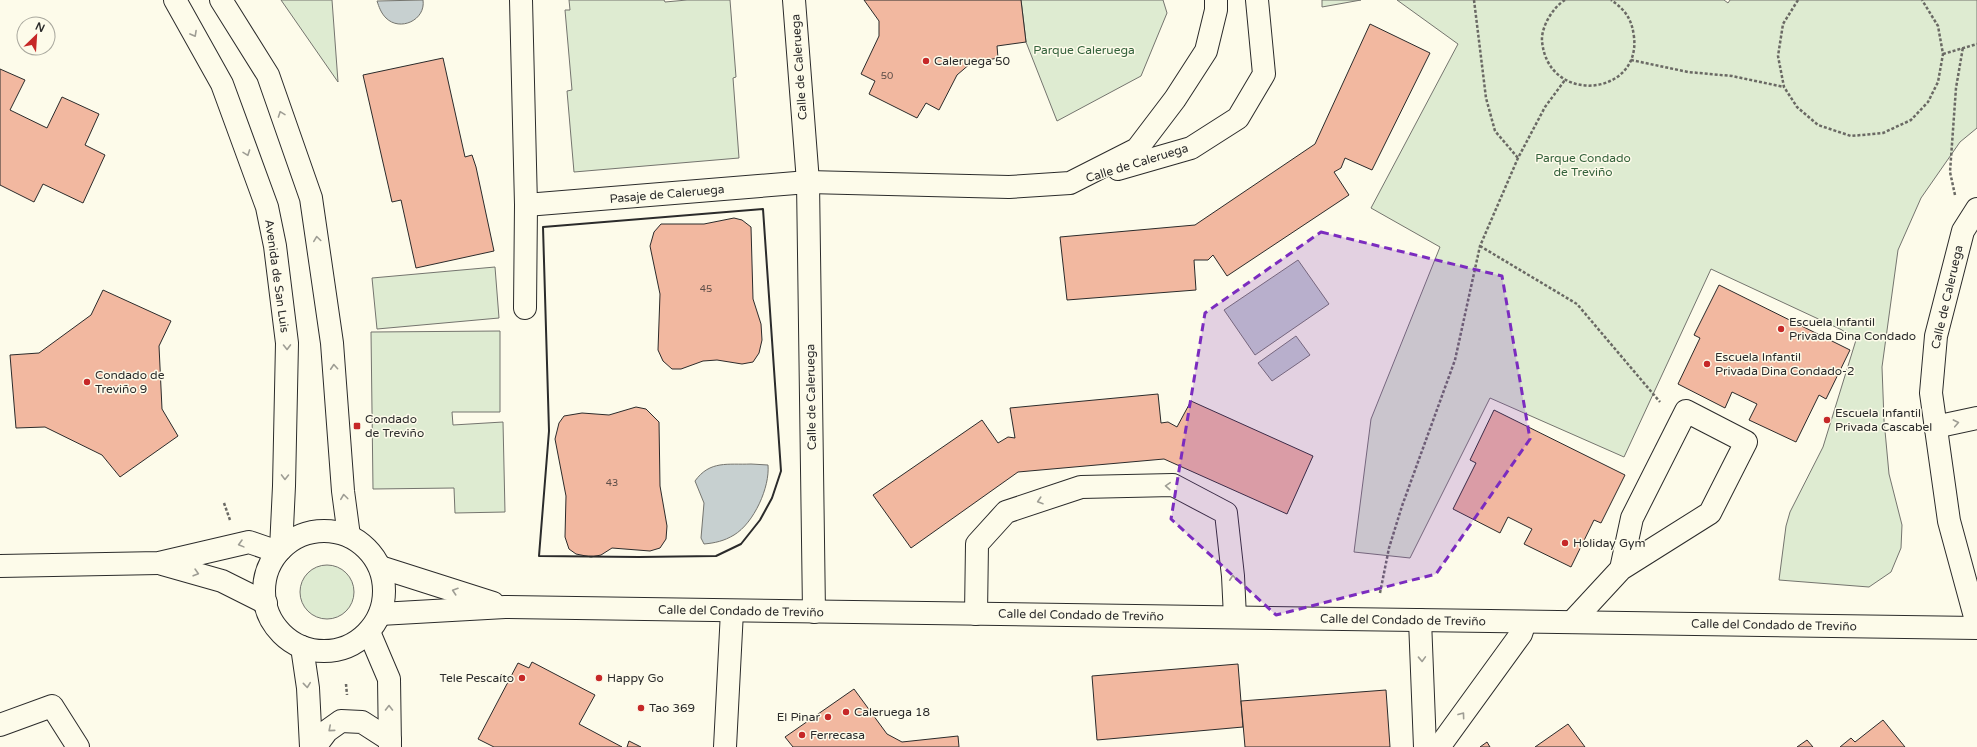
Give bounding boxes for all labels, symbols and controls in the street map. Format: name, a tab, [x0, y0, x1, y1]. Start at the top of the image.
street label: Calle de Caleruega	[788, 13, 810, 121]
north arrow	[16, 16, 56, 56]
text: N	[33, 20, 47, 35]
one-way arrow	[190, 30, 197, 37]
park label: Parque Caleruega	[1033, 43, 1135, 57]
place label: Caleruega 50	[934, 54, 1011, 68]
marker: Caleruega 50	[921, 56, 931, 66]
house number: 50	[881, 70, 893, 82]
one-way arrow	[278, 111, 286, 118]
street label: Calle de Caleruega	[1084, 141, 1190, 185]
one-way arrow	[242, 149, 251, 156]
park label: Parque Condado de Treviño	[1535, 151, 1631, 179]
street label: Pasaje de Caleruega	[609, 182, 725, 206]
street label: Avenida de San Luis	[262, 218, 292, 334]
one-way arrow	[313, 235, 322, 242]
street label: Calle de Caleruega	[1928, 244, 1966, 350]
house number: 45	[700, 283, 712, 295]
place label: Escuela Infantil Privada Dina Condado	[1789, 315, 1916, 343]
marker: Escuela Infantil Privada Dina Condado	[1776, 324, 1786, 334]
one-way arrow	[282, 344, 291, 350]
street label: Calle de Caleruega	[803, 344, 819, 450]
place label: Escuela Infantil Privada Dina Condado-2	[1715, 350, 1854, 378]
marker: Escuela Infantil Privada Dina Condado-2	[1702, 359, 1712, 369]
one-way arrow	[329, 364, 338, 370]
place label: Condado de Treviño 9	[95, 368, 165, 396]
marker: Condado de Treviño 9	[82, 377, 92, 387]
place label: Escuela Infantil Privada Cascabel	[1835, 406, 1932, 434]
place label: Condado de Treviño	[365, 412, 424, 440]
marker: Escuela Infantil Privada Cascabel	[1822, 415, 1832, 425]
one-way arrow	[1953, 419, 1959, 427]
marker: Condado de Treviño	[352, 421, 362, 431]
one-way arrow	[281, 474, 289, 480]
house number: 43	[606, 477, 618, 489]
one-way arrow	[1165, 481, 1171, 490]
one-way arrow	[340, 494, 349, 500]
one-way arrow	[1037, 496, 1044, 504]
place label: Holiday Gym	[1573, 536, 1645, 550]
marker: Holiday Gym	[1560, 538, 1570, 548]
one-way arrow	[238, 539, 245, 548]
one-way arrow	[192, 568, 199, 577]
one-way arrow	[1228, 575, 1237, 581]
one-way arrow	[451, 587, 458, 596]
street label: Calle del Condado de Treviño	[658, 603, 824, 619]
street label: Calle del Condado de Treviño	[998, 607, 1164, 623]
street label: Calle del Condado de Treviño	[1320, 612, 1486, 628]
street label: Calle del Condado de Treviño	[1691, 617, 1857, 633]
one-way arrow	[1418, 656, 1426, 662]
place label: Tele Pescaíto	[439, 671, 514, 685]
place label: Happy Go	[607, 671, 664, 685]
marker: Tele Pescaíto	[517, 673, 527, 683]
marker: Happy Go	[594, 673, 604, 683]
one-way arrow	[303, 682, 312, 688]
place label: Tao 369	[649, 701, 695, 715]
marker: Tao 369	[636, 703, 646, 713]
one-way arrow	[385, 705, 393, 711]
place label: Caleruega 18	[854, 705, 930, 719]
marker: Caleruega 18	[841, 707, 851, 717]
place label: El Pinar	[777, 710, 820, 724]
marker: El Pinar	[823, 712, 833, 722]
one-way arrow	[1457, 713, 1464, 720]
one-way arrow	[328, 724, 335, 731]
place label: Ferrecasa	[810, 728, 865, 742]
marker: Ferrecasa	[797, 730, 807, 740]

